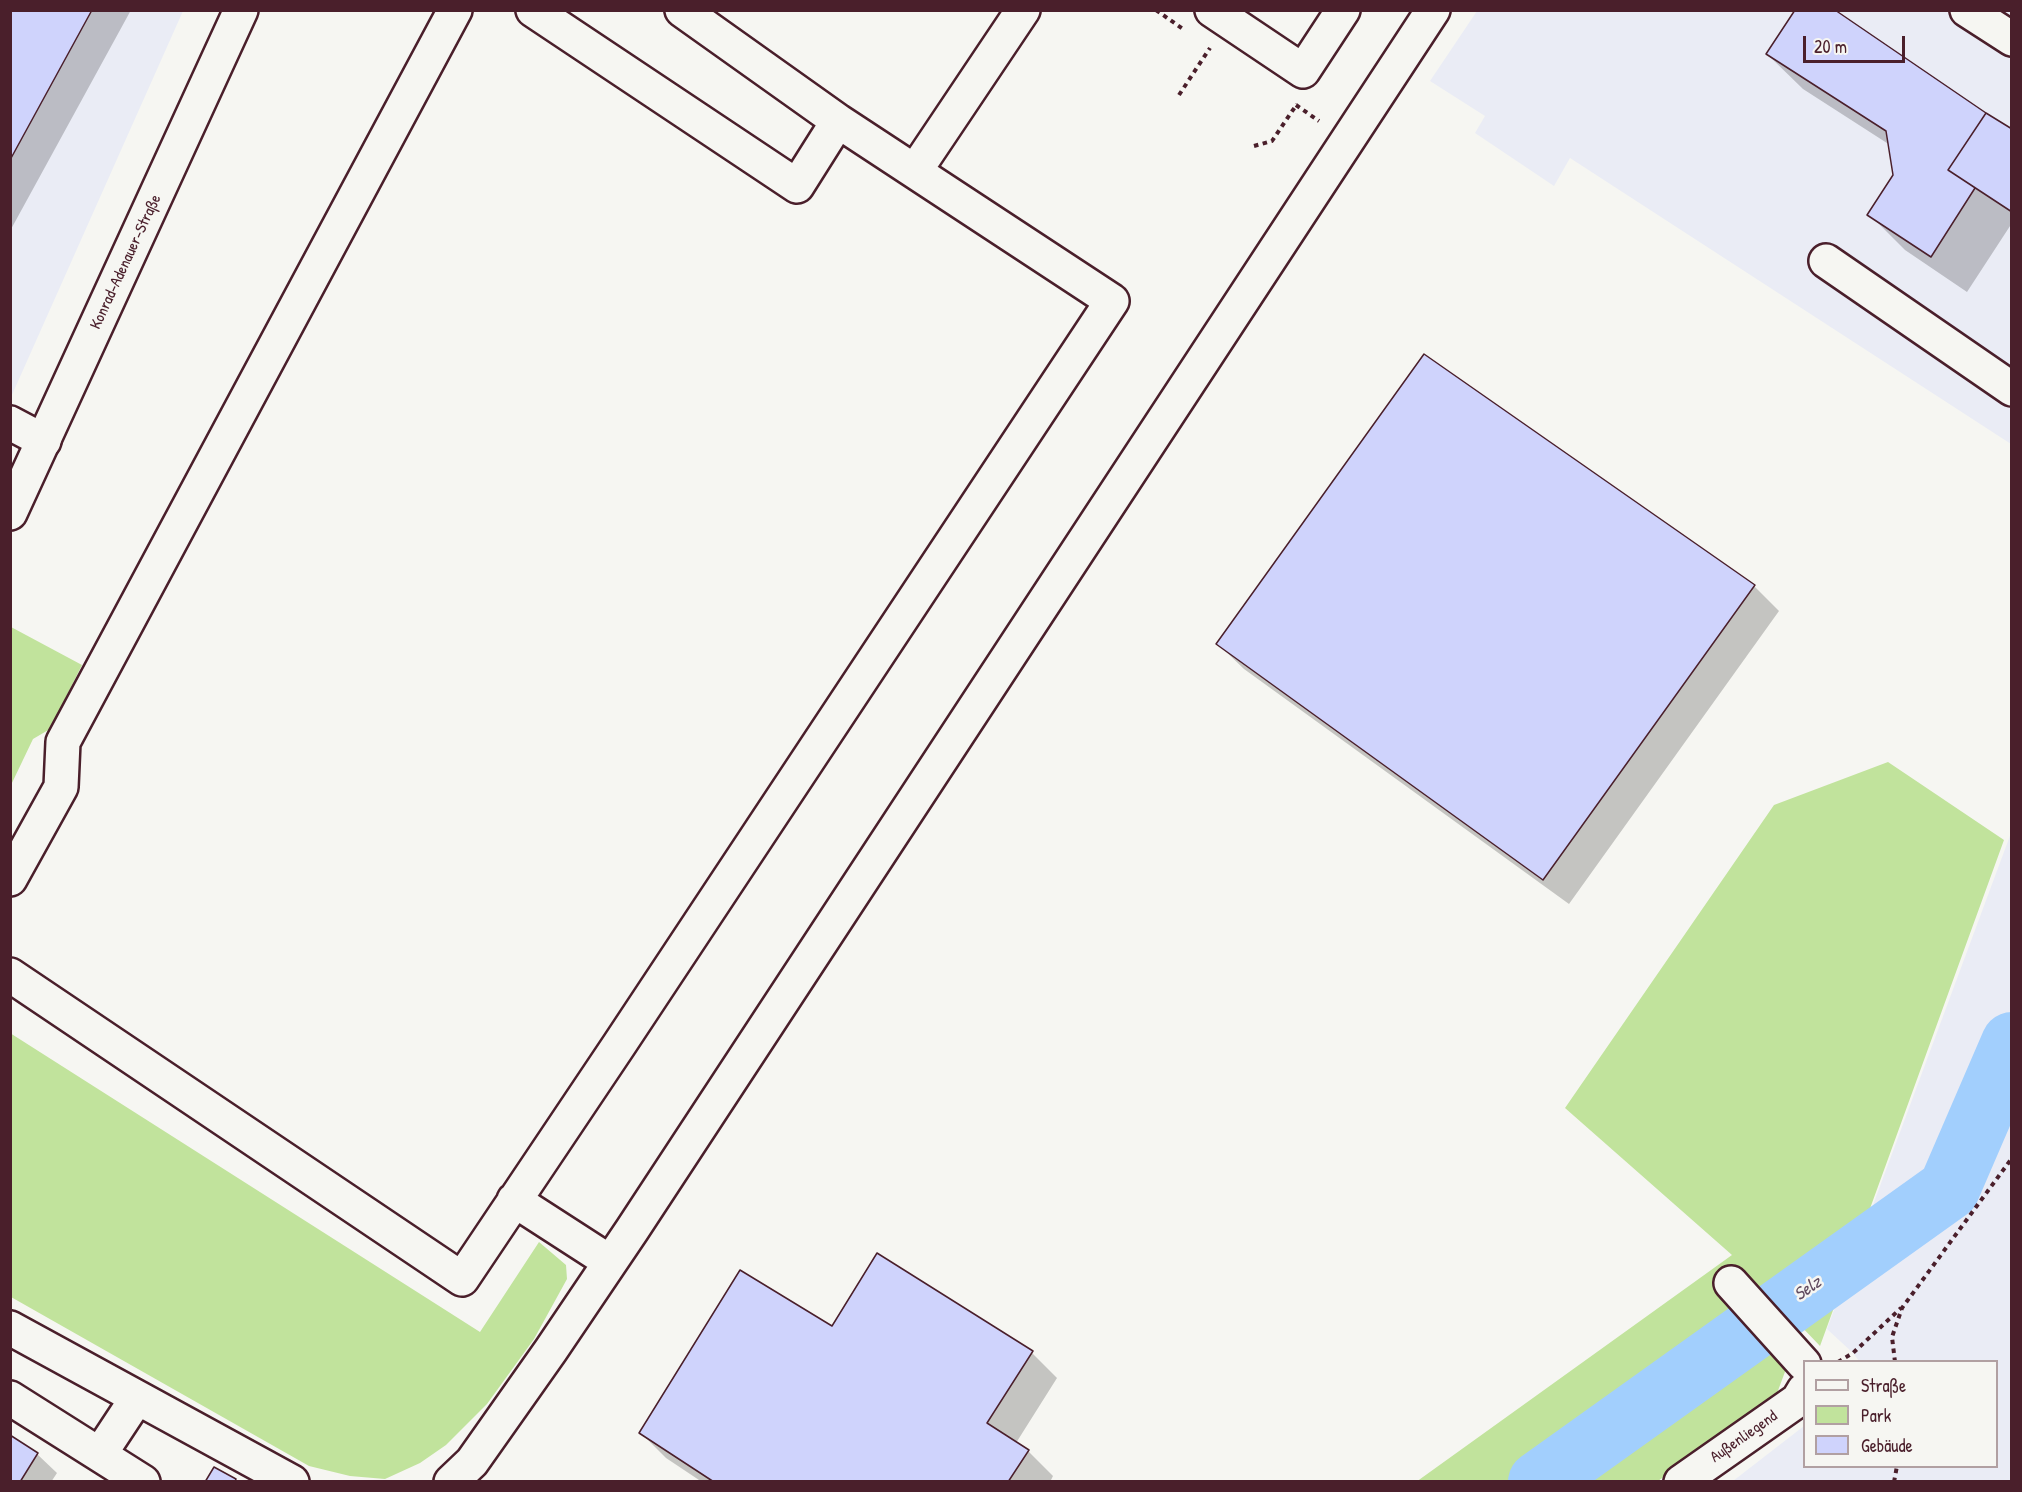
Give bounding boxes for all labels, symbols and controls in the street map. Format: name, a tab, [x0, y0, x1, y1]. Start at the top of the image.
scale bar	[1806, 24, 1908, 62]
text: 20 m	[1814, 34, 1847, 59]
street label: Konrad-Adenauer-Straße	[86, 192, 166, 332]
water label: Selz	[1790, 1272, 1826, 1306]
legend	[1803, 1360, 1998, 1468]
text: Straße	[1861, 1373, 1906, 1398]
text: Park	[1861, 1403, 1891, 1428]
street label: Außenliegend	[1707, 1407, 1781, 1467]
text: Gebäude	[1861, 1433, 1913, 1458]

